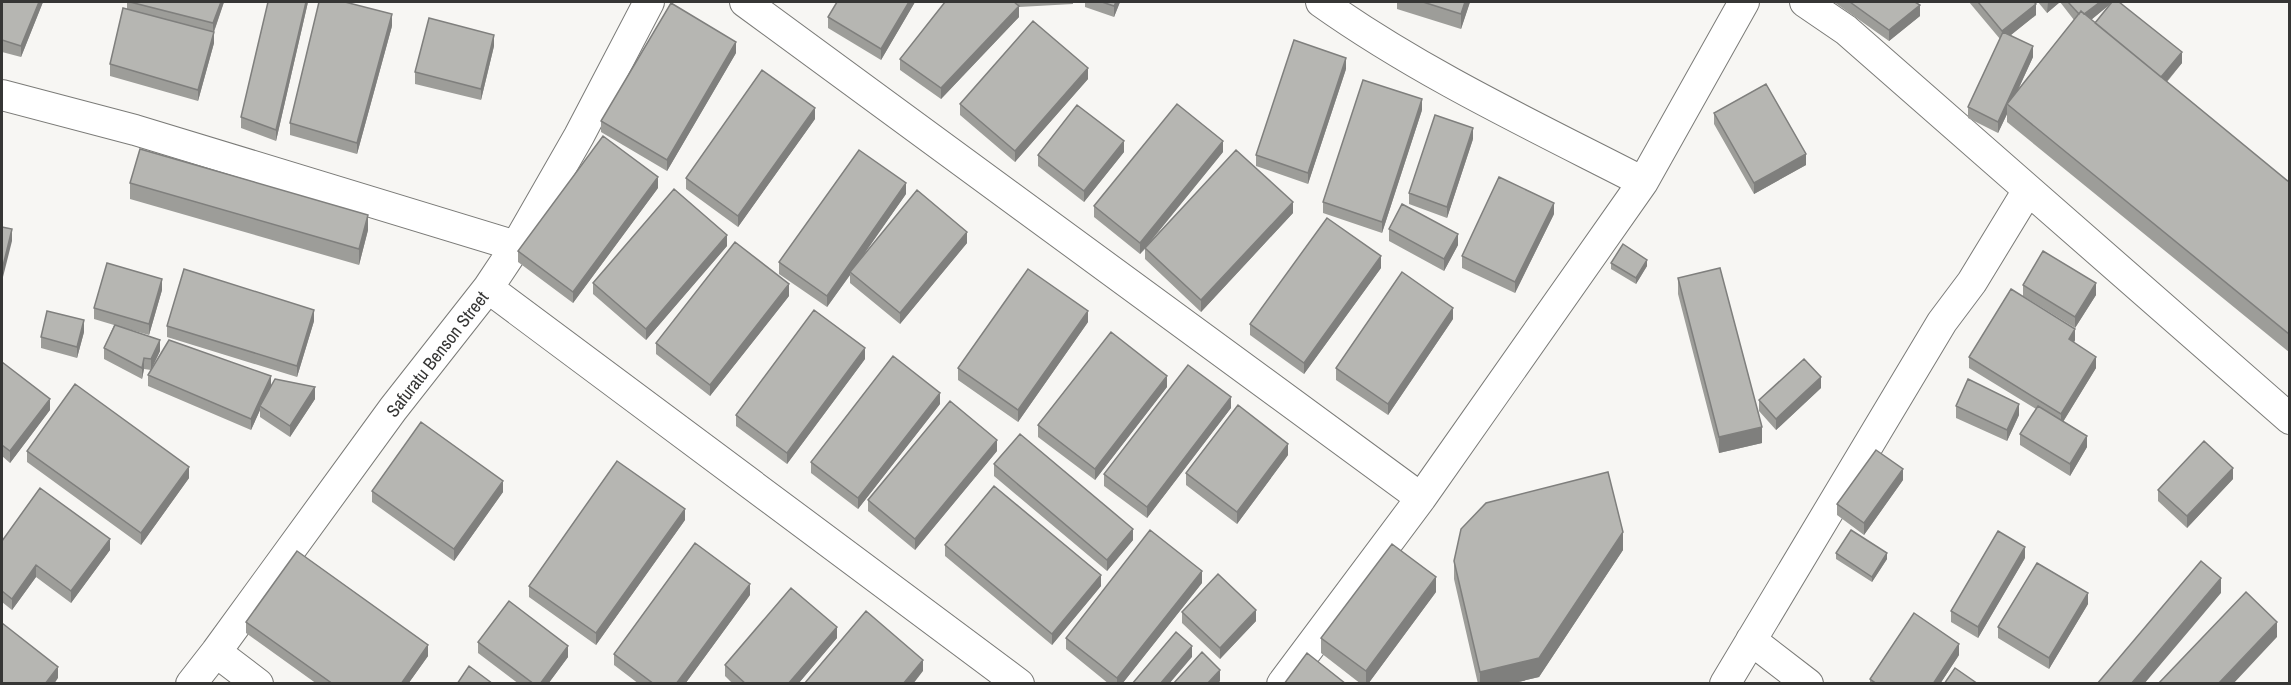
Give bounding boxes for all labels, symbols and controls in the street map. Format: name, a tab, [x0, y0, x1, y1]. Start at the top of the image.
street label: Safuratu Benson Street	[380, 286, 494, 422]

